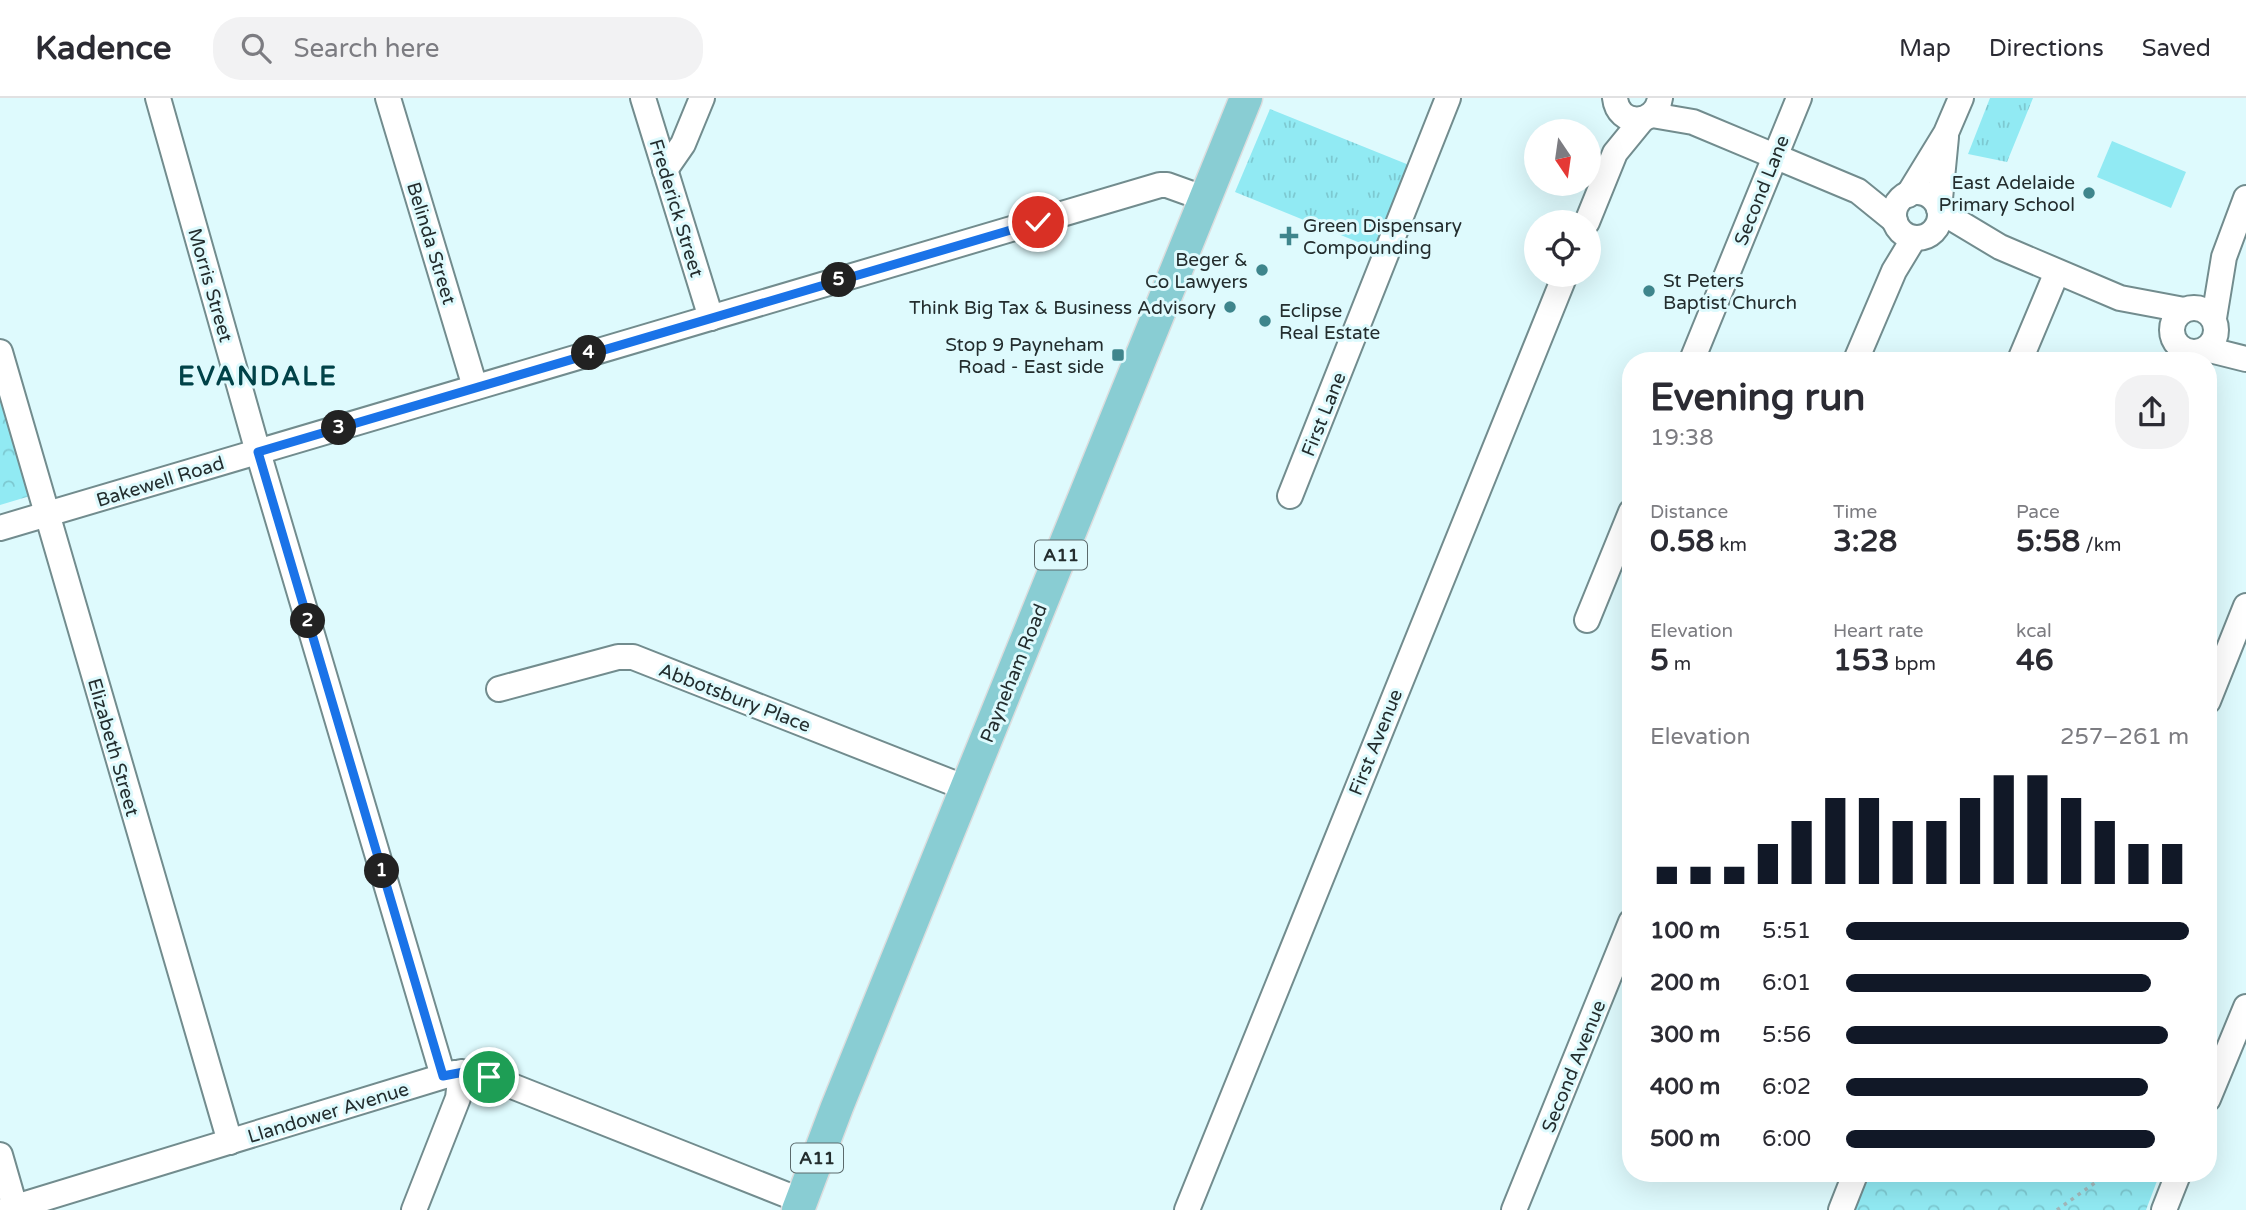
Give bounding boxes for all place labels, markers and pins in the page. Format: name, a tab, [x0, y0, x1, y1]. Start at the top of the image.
place label: East Adelaide Primary School	[1939, 172, 2075, 216]
marker: East Adelaide Primary School	[2081, 185, 2097, 201]
pin	[1008, 192, 1068, 252]
place label: Green Dispensary Compounding	[1303, 215, 1462, 259]
marker: Green Dispensary Compounding	[1281, 228, 1297, 244]
place label: Beger & Co Lawyers	[1145, 249, 1248, 293]
pin: 5	[822, 262, 856, 298]
marker: Beger & Co Lawyers	[1254, 262, 1270, 278]
place label: St Peters Baptist Church	[1663, 270, 1797, 314]
marker: St Peters Baptist Church	[1641, 283, 1657, 299]
place label: Think Big Tax & Business Advisory	[909, 297, 1216, 319]
marker: Think Big Tax & Business Advisory	[1222, 299, 1238, 315]
place label: Eclipse Real Estate	[1279, 300, 1380, 344]
marker: Eclipse Real Estate	[1257, 313, 1273, 329]
place label: Stop 9 Payneham Road - East side	[945, 334, 1104, 378]
pin: 4	[572, 336, 606, 370]
marker: Stop 9 Payneham Road - East side	[1110, 347, 1126, 363]
pin: 3	[322, 410, 356, 446]
pin: 2	[290, 603, 326, 638]
pin: 1	[364, 854, 400, 888]
pin	[459, 1047, 519, 1107]

